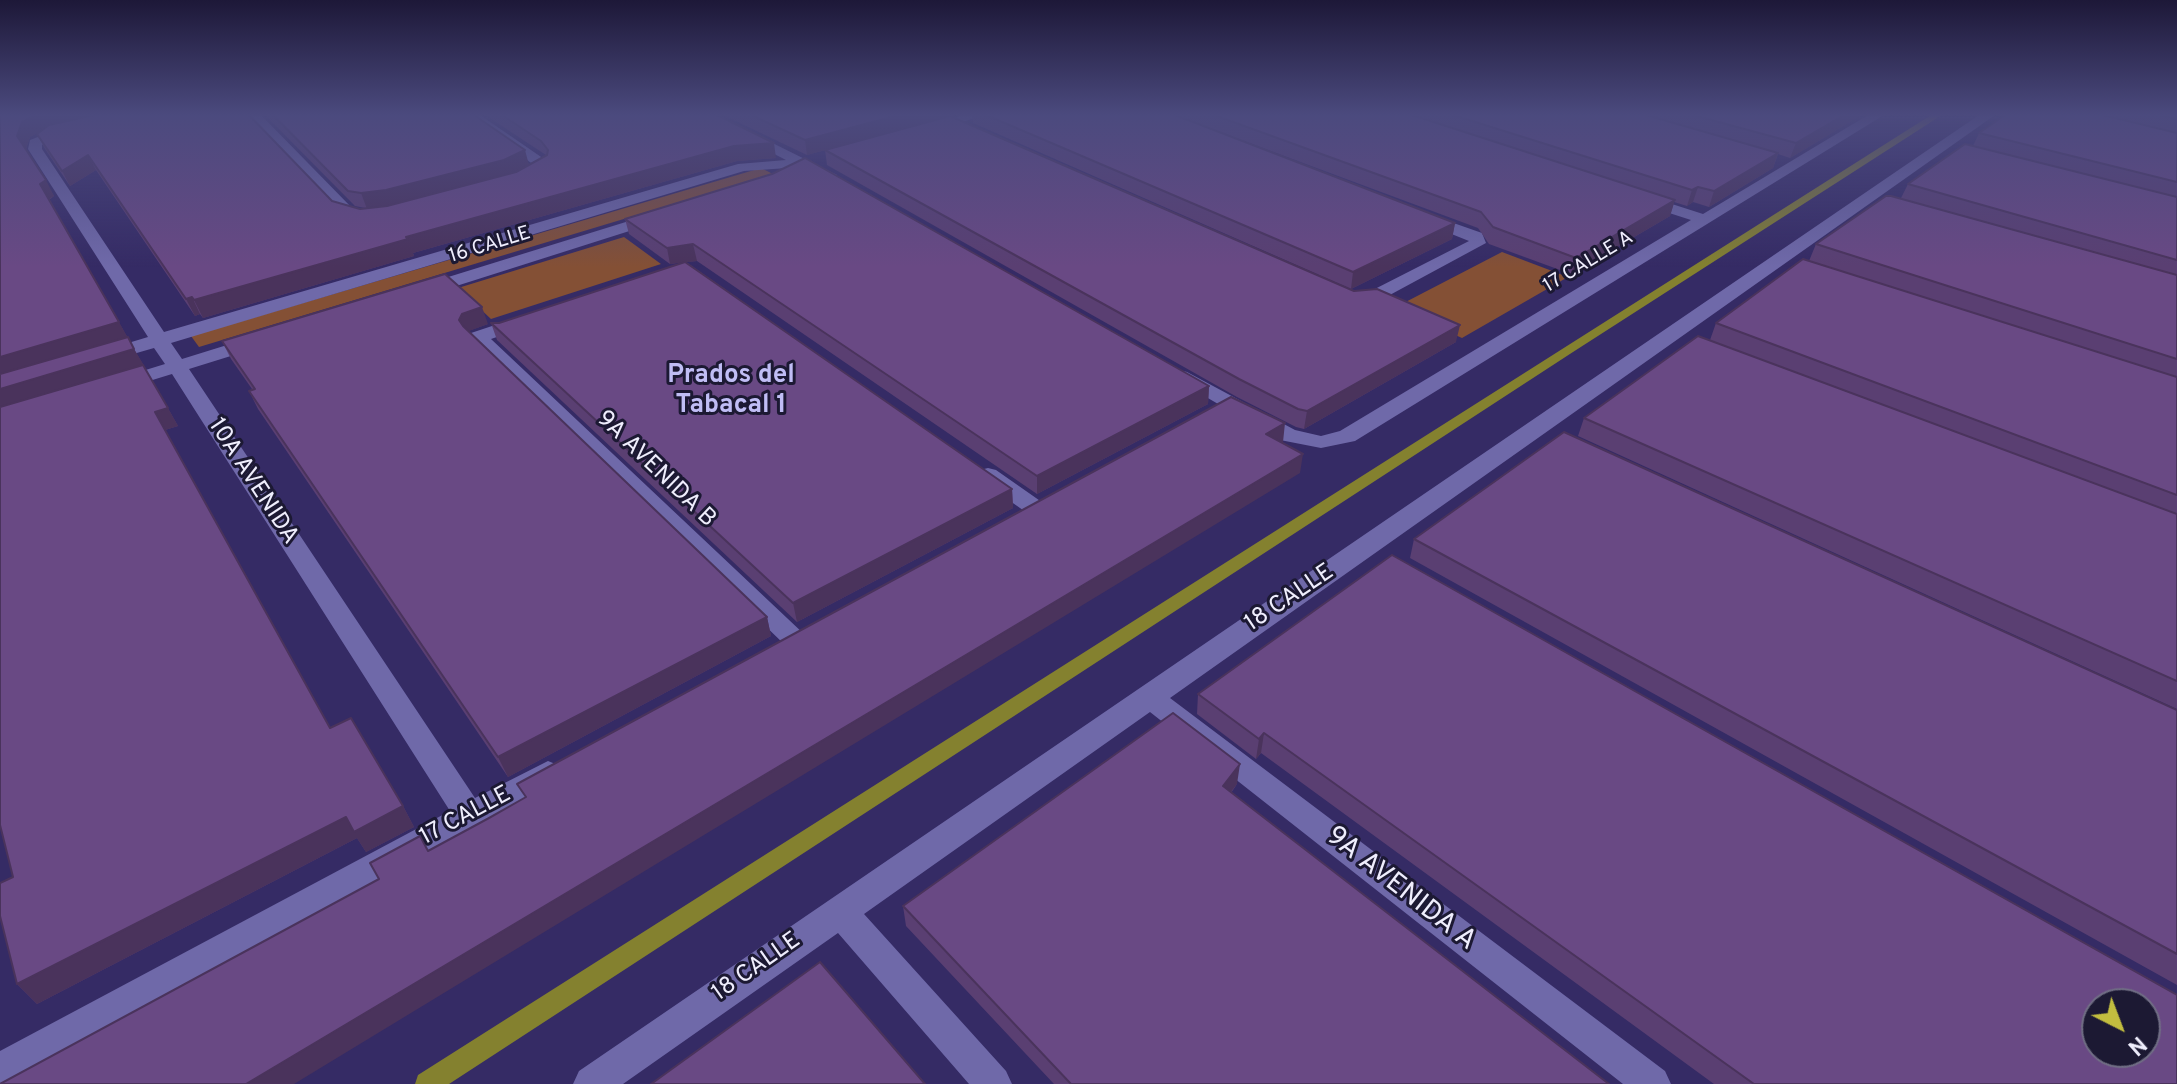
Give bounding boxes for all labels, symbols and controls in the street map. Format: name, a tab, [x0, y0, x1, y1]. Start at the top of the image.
street label: 16 CALLE	[446, 222, 534, 270]
street label: 17 CALLE A	[1540, 227, 1638, 299]
district label: Prados del Tabacal 1	[667, 361, 795, 422]
street label: 9A AVENIDA B	[589, 406, 721, 534]
street label: 10A AVENIDA	[201, 414, 303, 550]
street label: 18 CALLE	[1240, 559, 1340, 639]
street label: 17 CALLE	[415, 781, 517, 853]
street label: 9A AVENIDA A	[1318, 821, 1482, 959]
street label: 18 CALLE	[707, 927, 807, 1009]
north arrow	[2081, 988, 2161, 1068]
text: N	[2121, 1029, 2151, 1060]

